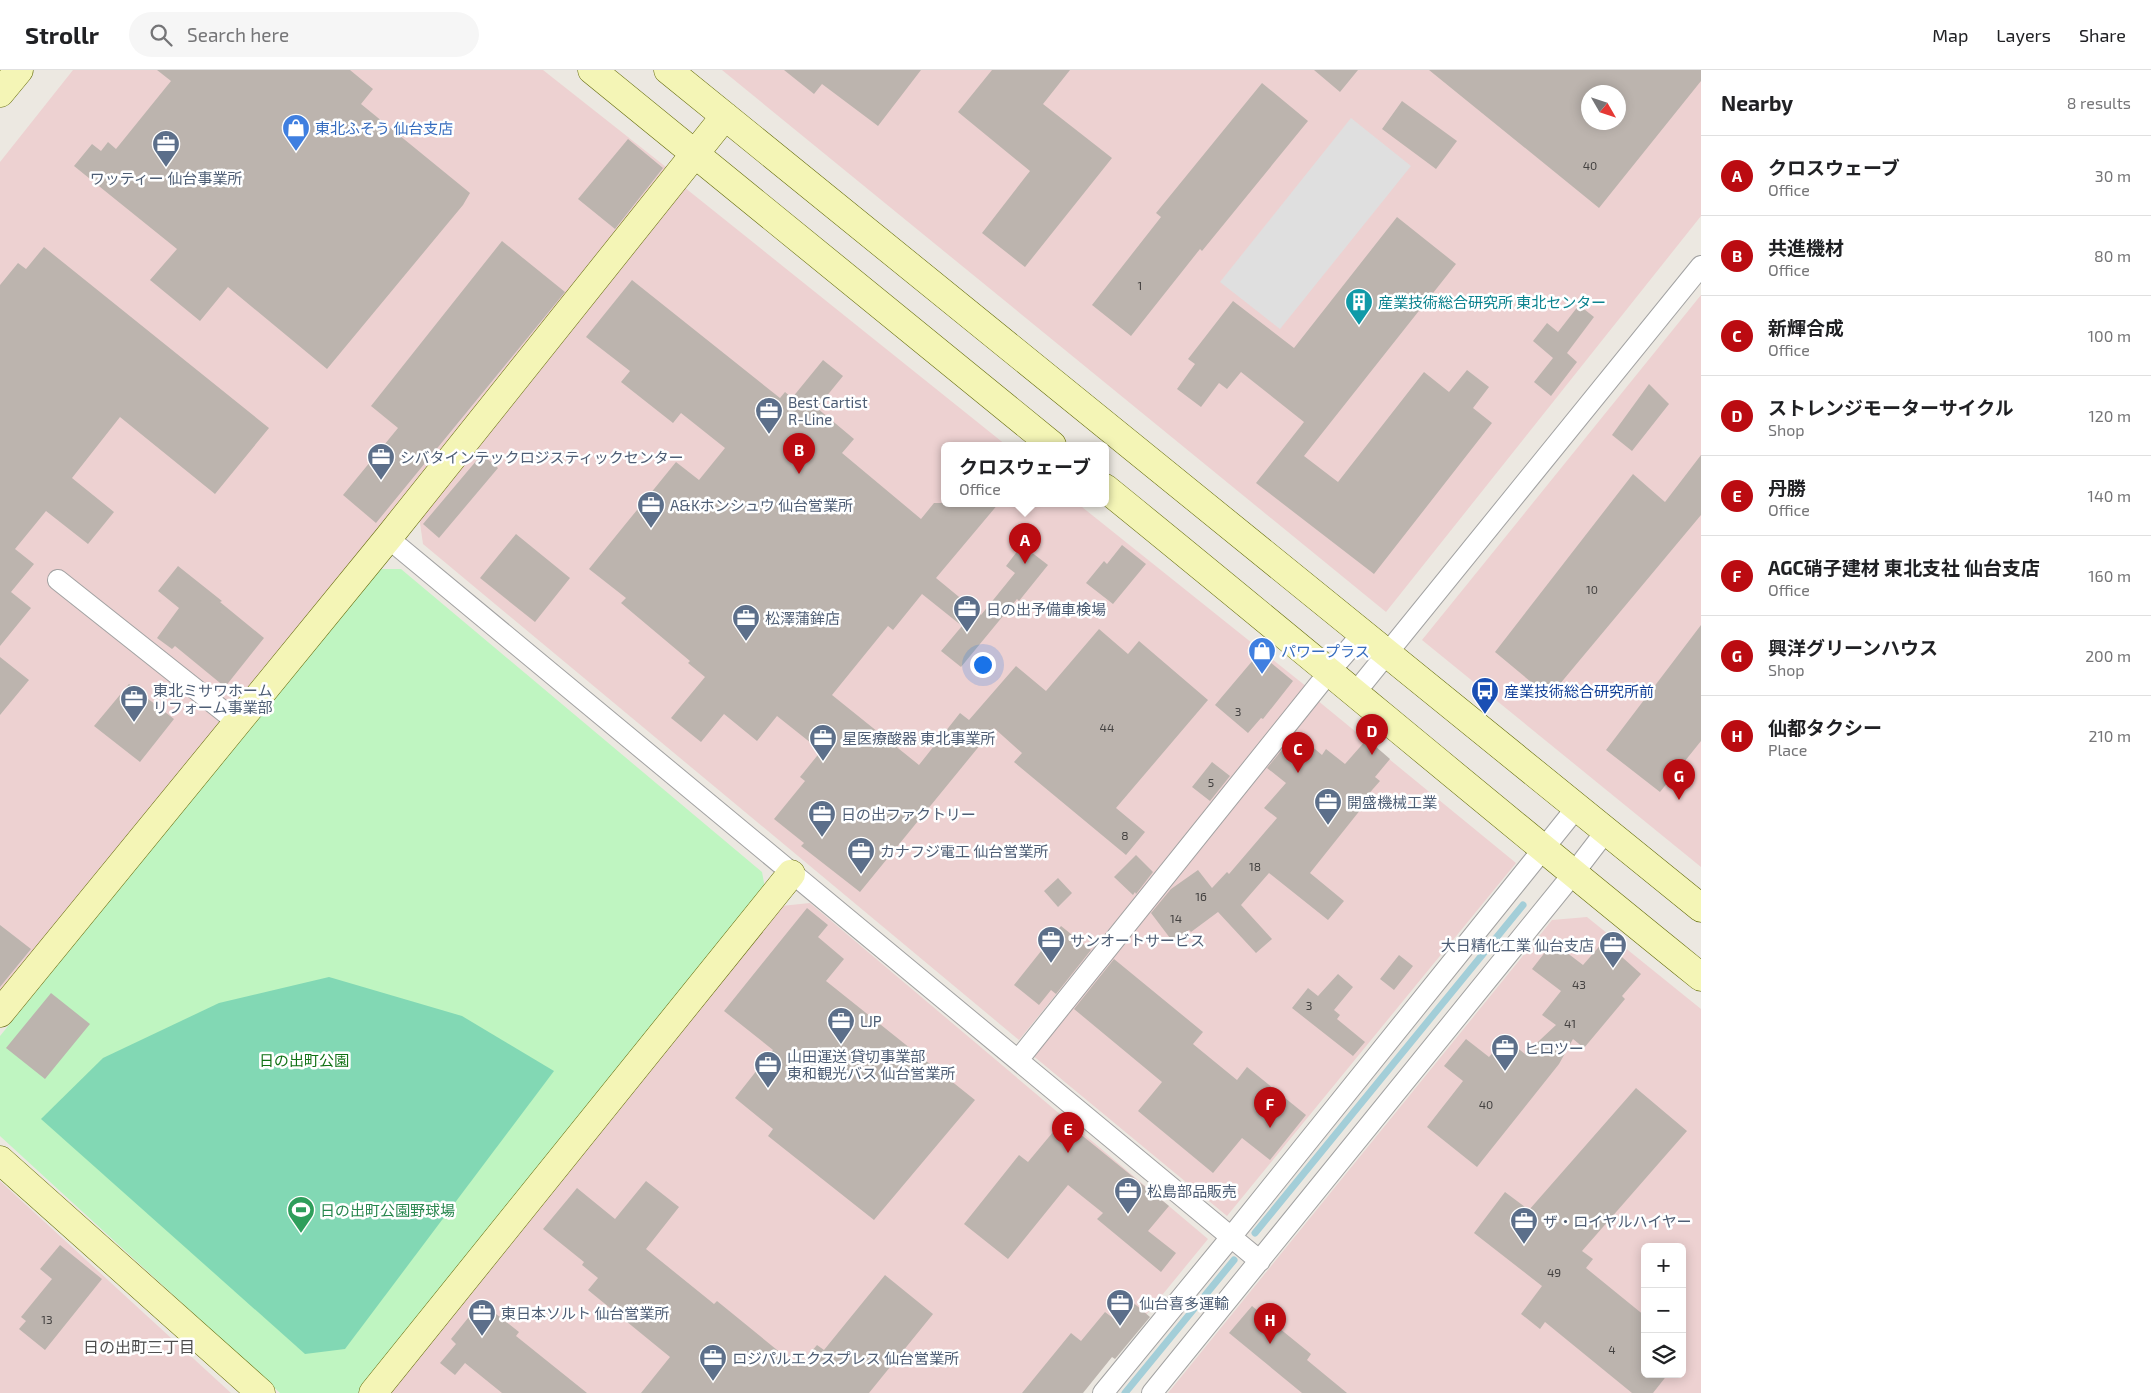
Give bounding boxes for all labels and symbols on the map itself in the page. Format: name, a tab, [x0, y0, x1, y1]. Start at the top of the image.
north arrow	[1581, 85, 1626, 130]
shop icon: 東北ふそう 仙台支店	[281, 113, 311, 152]
place label: 東北ふそう 仙台支店	[315, 119, 453, 137]
office icon: ワッティー 仙台事業所	[151, 129, 181, 168]
house number: 40	[1583, 158, 1597, 172]
place label: ワッティー 仙台事業所	[90, 169, 242, 187]
house number: 1	[1138, 278, 1142, 292]
building icon: 産業技術総合研究所 東北センター	[1344, 287, 1374, 326]
place label: 産業技術総合研究所 東北センター	[1378, 293, 1606, 311]
place label: Best Cartist R-Line	[788, 393, 868, 428]
office icon: Best Cartist R-Line	[754, 396, 784, 435]
pin: B	[783, 433, 815, 474]
office icon: シバタインテックロジスティックセンター	[366, 442, 396, 481]
place label: シバタインテックロジスティックセンター	[400, 448, 684, 466]
office icon: A&Kホンシュウ 仙台営業所	[636, 490, 666, 529]
place label: A&Kホンシュウ 仙台営業所	[670, 496, 853, 514]
pin: A	[1009, 523, 1041, 564]
house number: 10	[1586, 582, 1598, 596]
office icon: 日の出予備車検場	[952, 594, 982, 633]
place label: 日の出予備車検場	[986, 600, 1106, 618]
office icon: 松澤蒲鉾店	[731, 603, 761, 642]
place label: 松澤蒲鉾店	[765, 609, 840, 627]
shop icon: パワープラス	[1247, 636, 1277, 675]
place label: パワープラス	[1281, 642, 1370, 660]
your location	[970, 652, 996, 678]
bus stop icon: 産業技術総合研究所前	[1470, 676, 1500, 715]
place label: 東北ミサワホーム リフォーム事業部	[153, 681, 273, 716]
place label: 産業技術総合研究所前	[1504, 682, 1654, 700]
office icon: 東北ミサワホーム リフォーム事業部	[119, 684, 149, 723]
house number: 3	[1235, 704, 1241, 718]
pin: D	[1356, 714, 1388, 755]
house number: 44	[1100, 720, 1114, 734]
office icon: 星医療酸器 東北事業所	[808, 723, 838, 762]
place label: 星医療酸器 東北事業所	[842, 729, 995, 747]
pin: C	[1282, 732, 1314, 773]
pin: G	[1663, 759, 1695, 800]
house number: 5	[1208, 775, 1214, 789]
office icon: 開盛機械工業	[1313, 787, 1343, 826]
place label: 開盛機械工業	[1347, 793, 1437, 811]
office icon: 日の出ファクトリー	[807, 799, 837, 838]
place label: 日の出ファクトリー	[841, 805, 976, 823]
house number: 8	[1121, 828, 1129, 842]
office icon: カナフジ電工 仙台営業所	[846, 836, 876, 875]
place label: カナフジ電工 仙台営業所	[880, 842, 1048, 860]
house number: 18	[1249, 859, 1261, 873]
house number: 16	[1195, 889, 1207, 903]
house number: 14	[1170, 911, 1182, 925]
office icon: サンオートサービス	[1036, 925, 1066, 964]
office icon: 大日精化工業 仙台支店	[1598, 930, 1628, 969]
place label: サンオートサービス	[1070, 931, 1205, 949]
place label: 大日精化工業 仙台支店	[1441, 936, 1594, 954]
house number: 43	[1572, 977, 1586, 991]
house number: 3	[1306, 998, 1312, 1012]
office icon: LJP	[826, 1006, 856, 1045]
place label: LJP	[860, 1012, 882, 1030]
house number: 41	[1564, 1016, 1576, 1030]
office icon: ヒロツー	[1490, 1033, 1520, 1072]
place label: ヒロツー	[1524, 1039, 1584, 1057]
place label: 山田運送 貸切事業部 東和観光バス 仙台営業所	[787, 1047, 955, 1082]
office icon: 山田運送 貸切事業部 東和観光バス 仙台営業所	[753, 1050, 783, 1089]
park label: 日の出町公園	[259, 1051, 349, 1069]
pin: F	[1254, 1087, 1286, 1128]
house number: 40	[1479, 1097, 1493, 1111]
pin: E	[1052, 1112, 1084, 1153]
office icon: 松島部品販売	[1113, 1176, 1143, 1215]
place label: 松島部品販売	[1147, 1182, 1237, 1200]
sports icon: 日の出町公園野球場	[286, 1195, 316, 1234]
place label: 日の出町公園野球場	[320, 1201, 455, 1219]
office icon: ザ・ロイヤルハイヤー	[1509, 1206, 1539, 1245]
place label: ザ・ロイヤルハイヤー	[1543, 1212, 1692, 1230]
house number: 49	[1547, 1265, 1561, 1279]
office icon: 仙台喜多運輸	[1105, 1288, 1135, 1327]
place label: 仙台喜多運輸	[1139, 1294, 1229, 1312]
office icon: 東日本ソルト 仙台営業所	[467, 1298, 497, 1337]
pin: H	[1254, 1303, 1286, 1344]
place label: 東日本ソルト 仙台営業所	[501, 1304, 669, 1322]
house number: 13	[41, 1312, 53, 1326]
district label: 日の出町三丁目	[83, 1337, 195, 1356]
house number: 4	[1608, 1342, 1616, 1356]
office icon: ロジパルエクスプレス 仙台営業所	[698, 1343, 728, 1382]
place label: ロジパルエクスプレス 仙台営業所	[732, 1349, 959, 1367]

